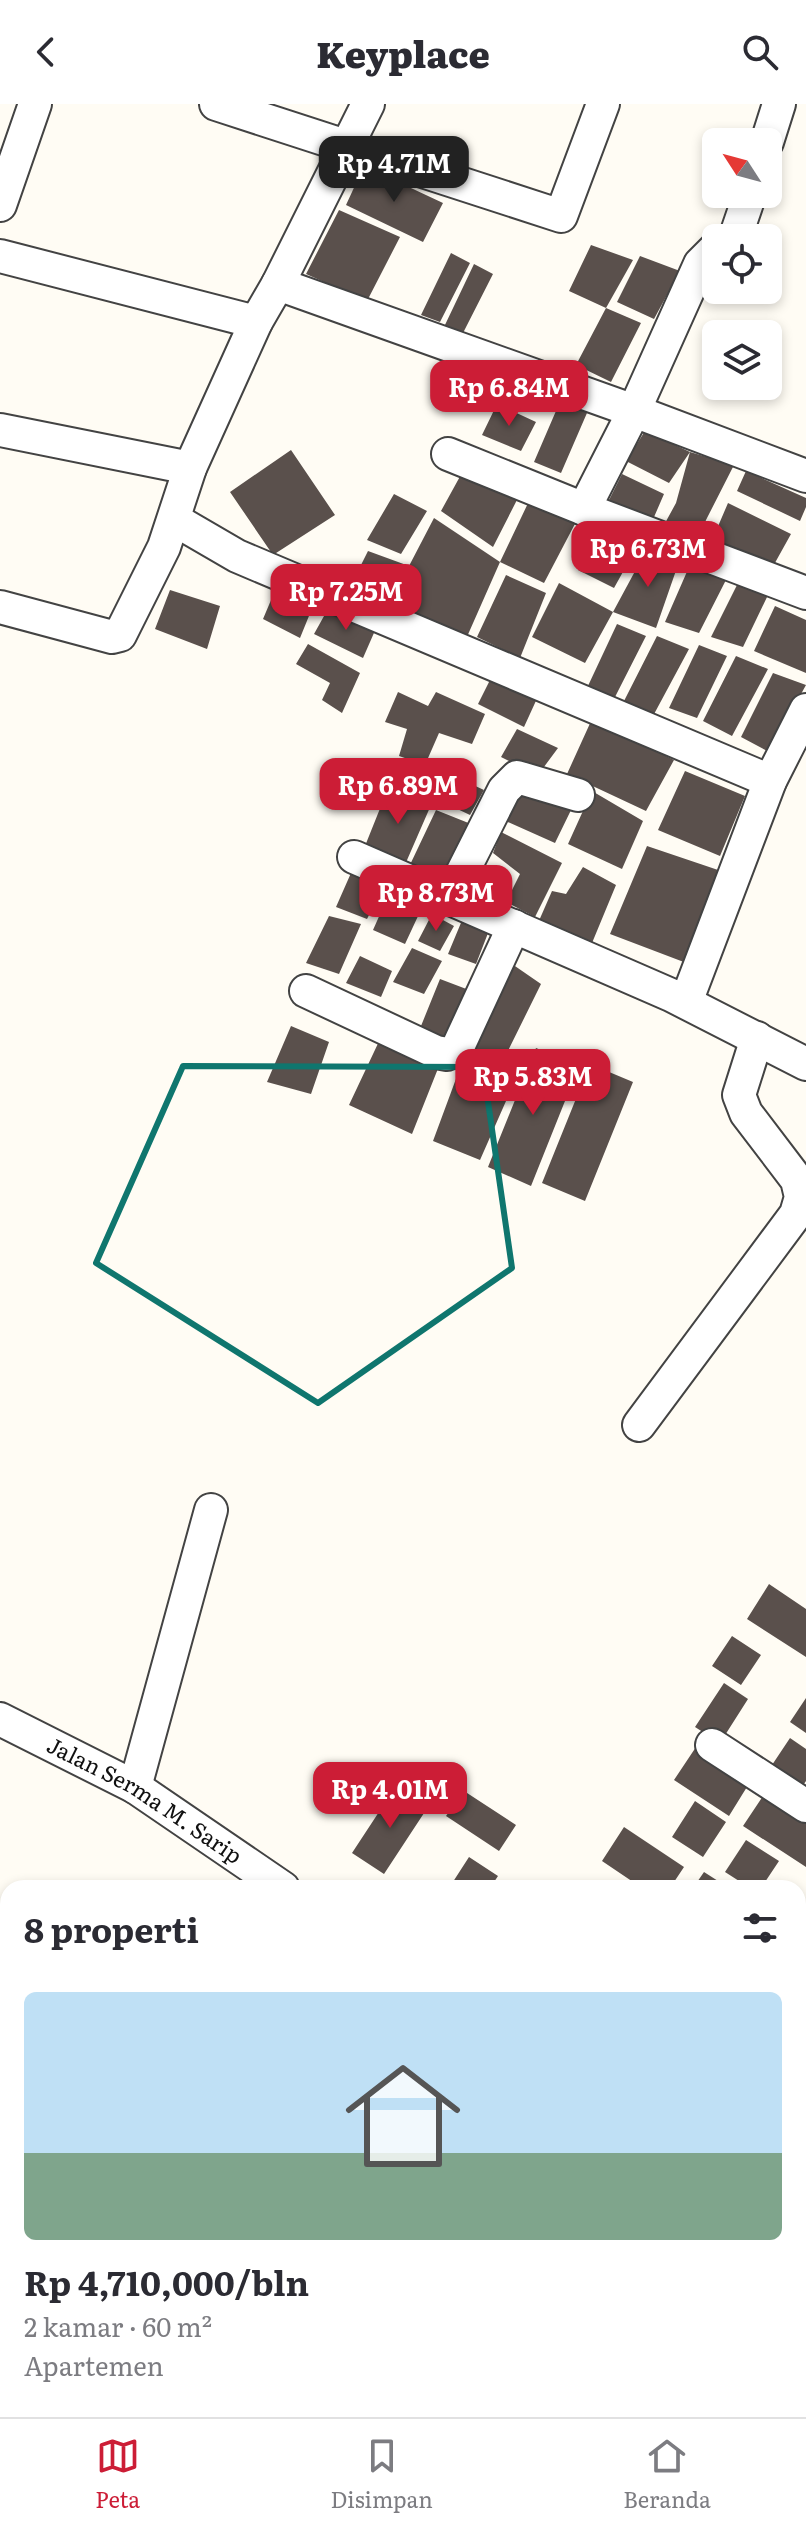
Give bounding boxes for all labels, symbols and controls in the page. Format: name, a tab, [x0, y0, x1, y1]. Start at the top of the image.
text: Keyplace	[316, 26, 490, 79]
icon: back	[24, 30, 68, 74]
icon: search	[738, 30, 782, 74]
north arrow	[702, 128, 782, 208]
map controls	[702, 128, 782, 400]
pin: Rp 4.71M	[311, 136, 477, 204]
text: Rp 4.71M	[337, 142, 451, 181]
button: locate	[702, 224, 782, 304]
button: layers	[702, 320, 782, 400]
pin: Rp 6.84M	[426, 360, 592, 428]
text: Rp 6.84M	[448, 366, 570, 405]
pin: Rp 6.73M	[565, 521, 731, 589]
text: Rp 6.73M	[589, 527, 707, 566]
pin: Rp 7.25M	[263, 564, 429, 632]
text: Rp 7.25M	[289, 570, 403, 609]
pin: Rp 6.89M	[315, 758, 481, 826]
text: Rp 6.89M	[338, 764, 458, 803]
pin: Rp 8.73M	[353, 865, 519, 933]
text: Rp 8.73M	[377, 871, 495, 910]
pin: Rp 5.83M	[450, 1049, 616, 1117]
text: Rp 5.83M	[473, 1055, 593, 1094]
street label: Jalan Serma M. Sarip	[42, 1727, 250, 1871]
pin: Rp 4.01M	[307, 1762, 473, 1830]
text: Rp 4.01M	[331, 1768, 449, 1807]
text: 8 properti	[24, 1903, 199, 1953]
icon: filters	[738, 1906, 782, 1950]
icon: home	[331, 2044, 475, 2188]
text: Rp 4,710,000/bln	[24, 2256, 309, 2306]
text: 2 kamar · 60 m²	[24, 2306, 212, 2345]
text: Apartemen	[24, 2345, 164, 2384]
tab: Peta	[95, 2434, 140, 2515]
tab: Disimpan	[330, 2434, 433, 2515]
tab: Beranda	[623, 2434, 711, 2515]

